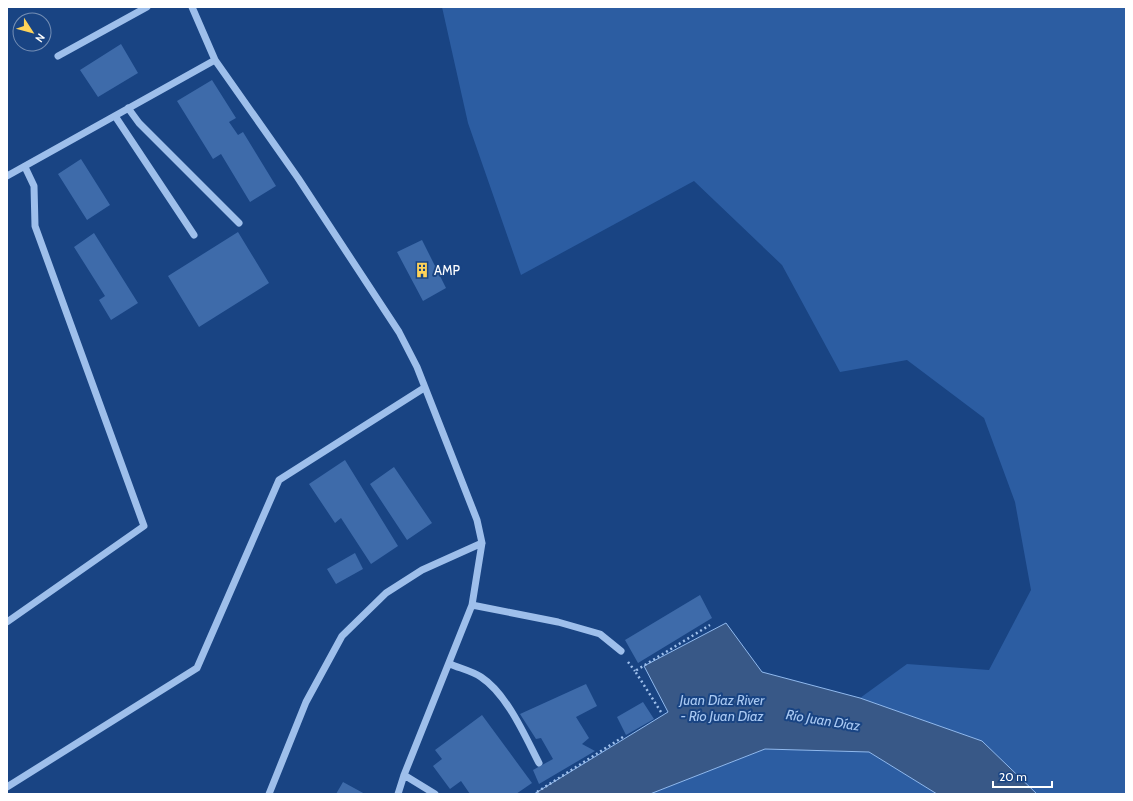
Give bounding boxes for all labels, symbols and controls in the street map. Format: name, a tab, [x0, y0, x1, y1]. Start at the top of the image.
north arrow	[12, 12, 52, 52]
text: N	[32, 31, 48, 45]
building icon: AMP	[413, 261, 431, 279]
place label: AMP	[434, 262, 460, 278]
water label: Juan Díaz River - Río Juan Díaz	[678, 691, 765, 725]
water label: Río Juan Díaz	[785, 705, 862, 735]
scale bar	[993, 763, 1052, 789]
text: 20 m	[999, 769, 1027, 784]

